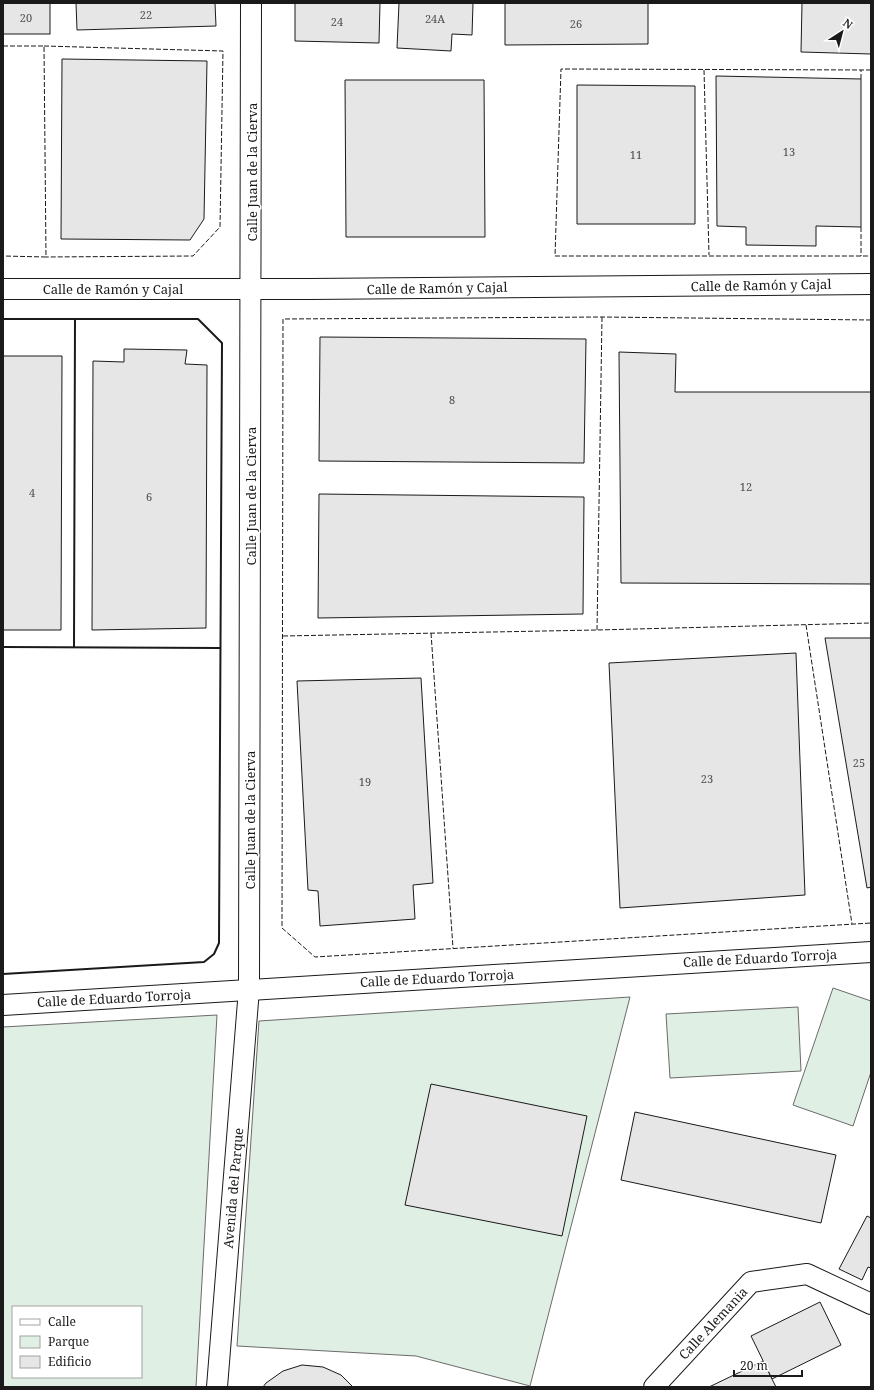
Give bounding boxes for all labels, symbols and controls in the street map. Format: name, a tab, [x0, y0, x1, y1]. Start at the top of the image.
house number: 22	[140, 7, 152, 22]
house number: 20	[20, 10, 32, 25]
house number: 24A	[425, 11, 445, 26]
north arrow	[822, 12, 862, 52]
house number: 24	[331, 14, 343, 29]
text: N	[840, 15, 856, 32]
house number: 26	[570, 16, 582, 31]
street label: Calle Juan de la Cierva	[243, 103, 261, 241]
house number: 13	[783, 144, 795, 159]
house number: 11	[630, 147, 642, 162]
street label: Calle de Ramón y Cajal	[691, 275, 831, 295]
street label: Calle de Ramón y Cajal	[367, 278, 507, 298]
street label: Calle de Ramón y Cajal	[43, 280, 183, 298]
house number: 8	[449, 392, 455, 407]
street label: Calle Juan de la Cierva	[242, 427, 260, 565]
house number: 12	[740, 479, 752, 494]
house number: 4	[29, 485, 35, 500]
house number: 6	[146, 489, 152, 504]
street label: Calle Juan de la Cierva	[241, 751, 259, 889]
house number: 25	[853, 755, 865, 770]
house number: 23	[701, 771, 713, 786]
house number: 19	[359, 774, 371, 789]
street label: Calle de Eduardo Torroja	[682, 945, 838, 971]
street label: Calle de Eduardo Torroja	[359, 965, 515, 991]
street label: Calle de Eduardo Torroja	[36, 985, 192, 1011]
street label: Avenida del Parque	[219, 1127, 247, 1249]
street label: Calle Alemania	[675, 1283, 751, 1363]
legend	[12, 1306, 142, 1378]
text: Calle	[48, 1313, 76, 1330]
text: Parque	[48, 1333, 89, 1350]
scale bar	[734, 1352, 802, 1378]
text: Edificio	[48, 1353, 91, 1370]
text: 20 m	[740, 1357, 768, 1374]

